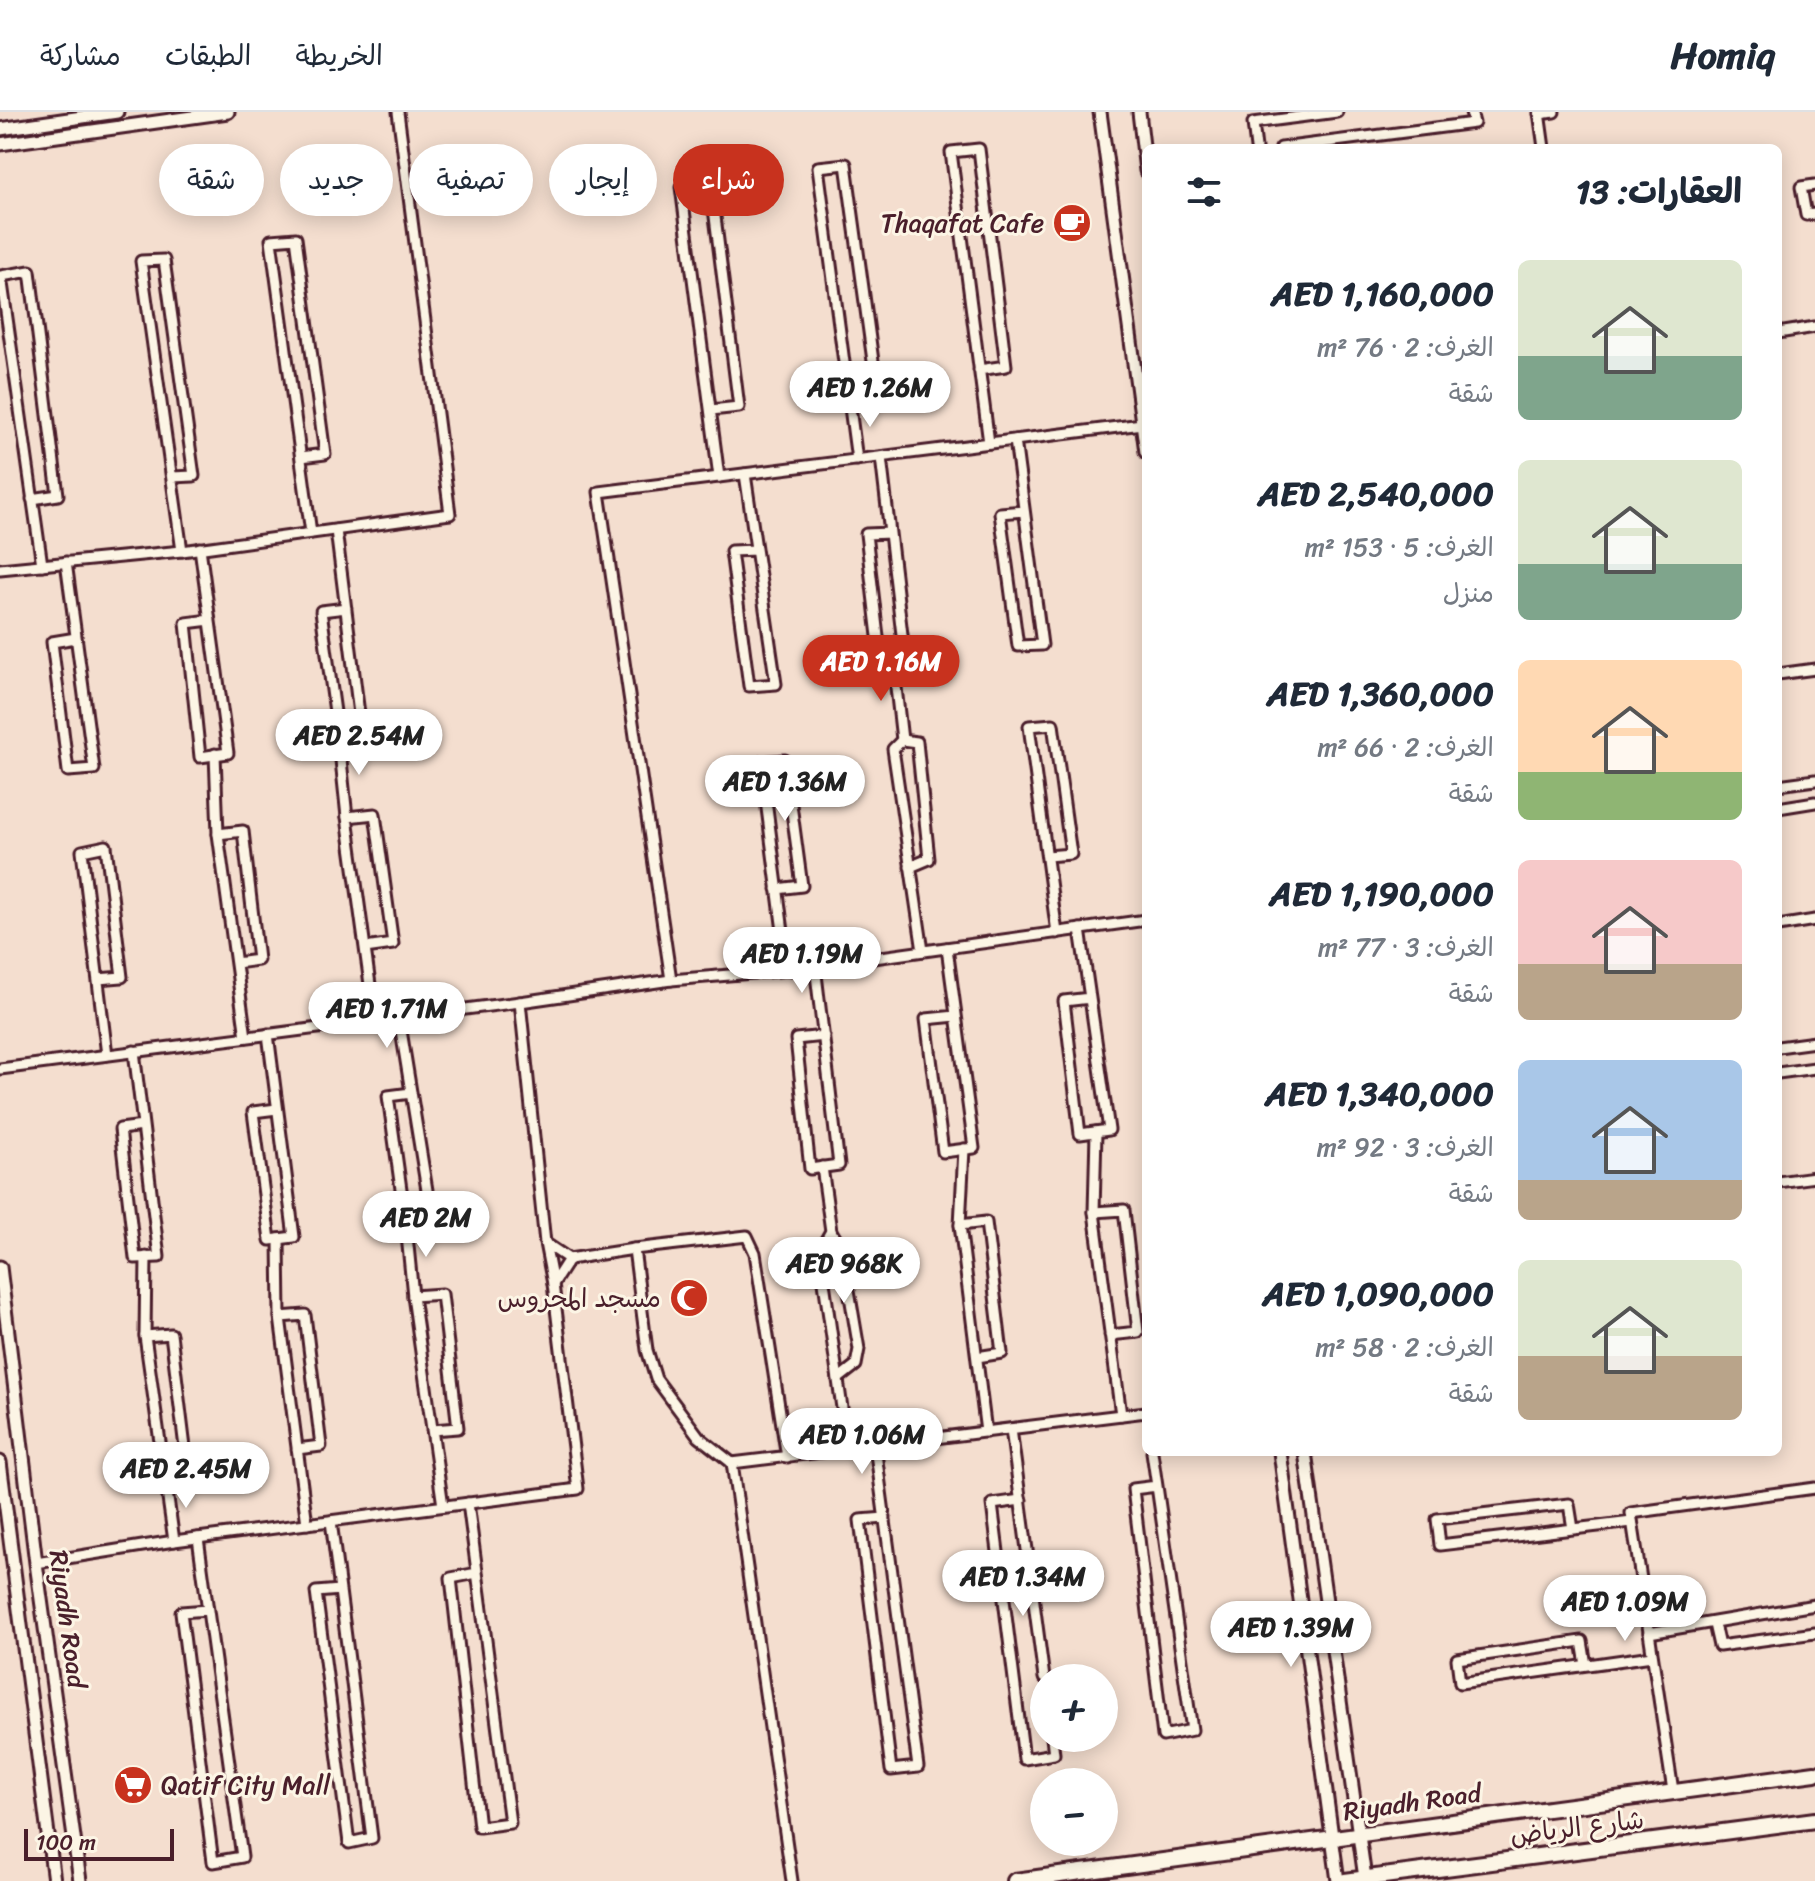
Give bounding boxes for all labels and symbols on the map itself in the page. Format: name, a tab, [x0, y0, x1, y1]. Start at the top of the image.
place label: Thaqafat Cafe	[881, 200, 1044, 246]
cafe icon: Thaqafat Cafe	[1051, 202, 1093, 244]
pin: AED 1.26M	[778, 361, 962, 429]
pin: AED 1.16M	[789, 635, 973, 703]
pin: AED 2.54M	[267, 709, 451, 777]
pin: AED 1.36M	[693, 755, 877, 823]
pin: AED 1.19M	[710, 927, 894, 995]
pin: AED 1.71M	[295, 982, 479, 1050]
pin: AED 2M	[361, 1191, 491, 1259]
pin: AED 968K	[761, 1237, 927, 1305]
place label: مسجد المحروس	[498, 1275, 661, 1321]
mosque icon: مسجد المحروس	[668, 1277, 710, 1319]
pin: AED 1.06M	[770, 1408, 954, 1476]
pin: AED 2.45M	[94, 1442, 278, 1510]
street label: Riyadh Road	[36, 1547, 101, 1693]
pin: AED 1.34M	[931, 1550, 1115, 1618]
pin: AED 1.09M	[1533, 1575, 1717, 1643]
pin: AED 1.39M	[1199, 1601, 1383, 1669]
place label: Qatif City Mall	[161, 1762, 331, 1808]
supermarket icon: Qatif City Mall	[112, 1764, 154, 1806]
street label: Riyadh Road	[1340, 1769, 1486, 1834]
street label: شارع الرياض	[1507, 1796, 1647, 1858]
scale bar	[24, 1825, 174, 1861]

